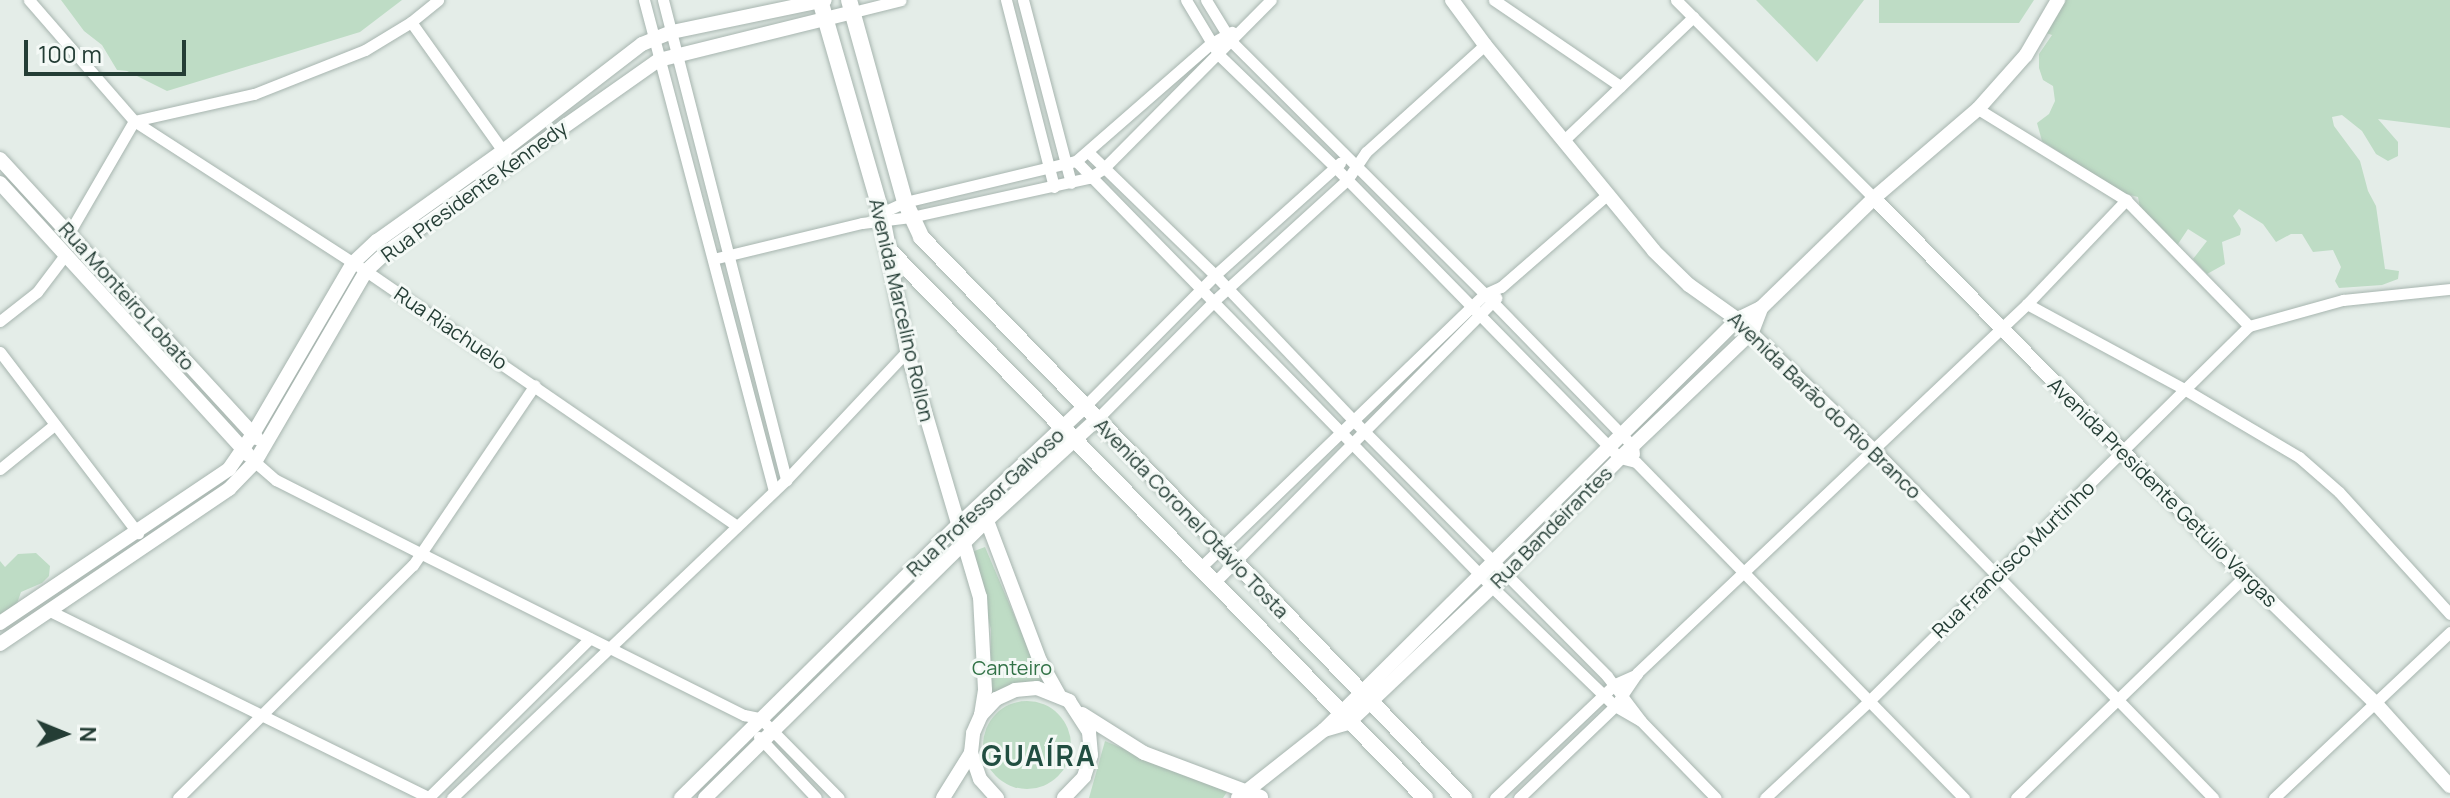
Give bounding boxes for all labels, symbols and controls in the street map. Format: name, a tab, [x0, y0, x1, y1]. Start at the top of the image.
scale bar	[28, 24, 190, 74]
text: 100 m	[38, 37, 102, 70]
street label: Rua Presidente Kennedy	[376, 115, 572, 267]
street label: Avenida Marcelino Rollon	[865, 196, 939, 424]
street label: Rua Monteiro Lobato	[54, 217, 200, 375]
street label: Rua Riachuelo	[390, 281, 512, 375]
street label: Avenida Barão do Rio Branco	[1723, 306, 1927, 504]
street label: Avenida Presidente Getúlio Vargas	[2043, 372, 2283, 612]
street label: Avenida Coronel Otávio Tosta	[1090, 413, 1294, 623]
street label: Rua Professor Galvoso	[901, 423, 1069, 581]
street label: Rua Bandeirantes	[1485, 461, 1617, 593]
street label: Rua Francisco Murtinho	[1927, 475, 2099, 643]
park label: Canteiro	[972, 655, 1052, 679]
north arrow	[24, 694, 104, 774]
text: N	[73, 726, 103, 743]
district label: GUAÍRA	[981, 738, 1097, 772]

